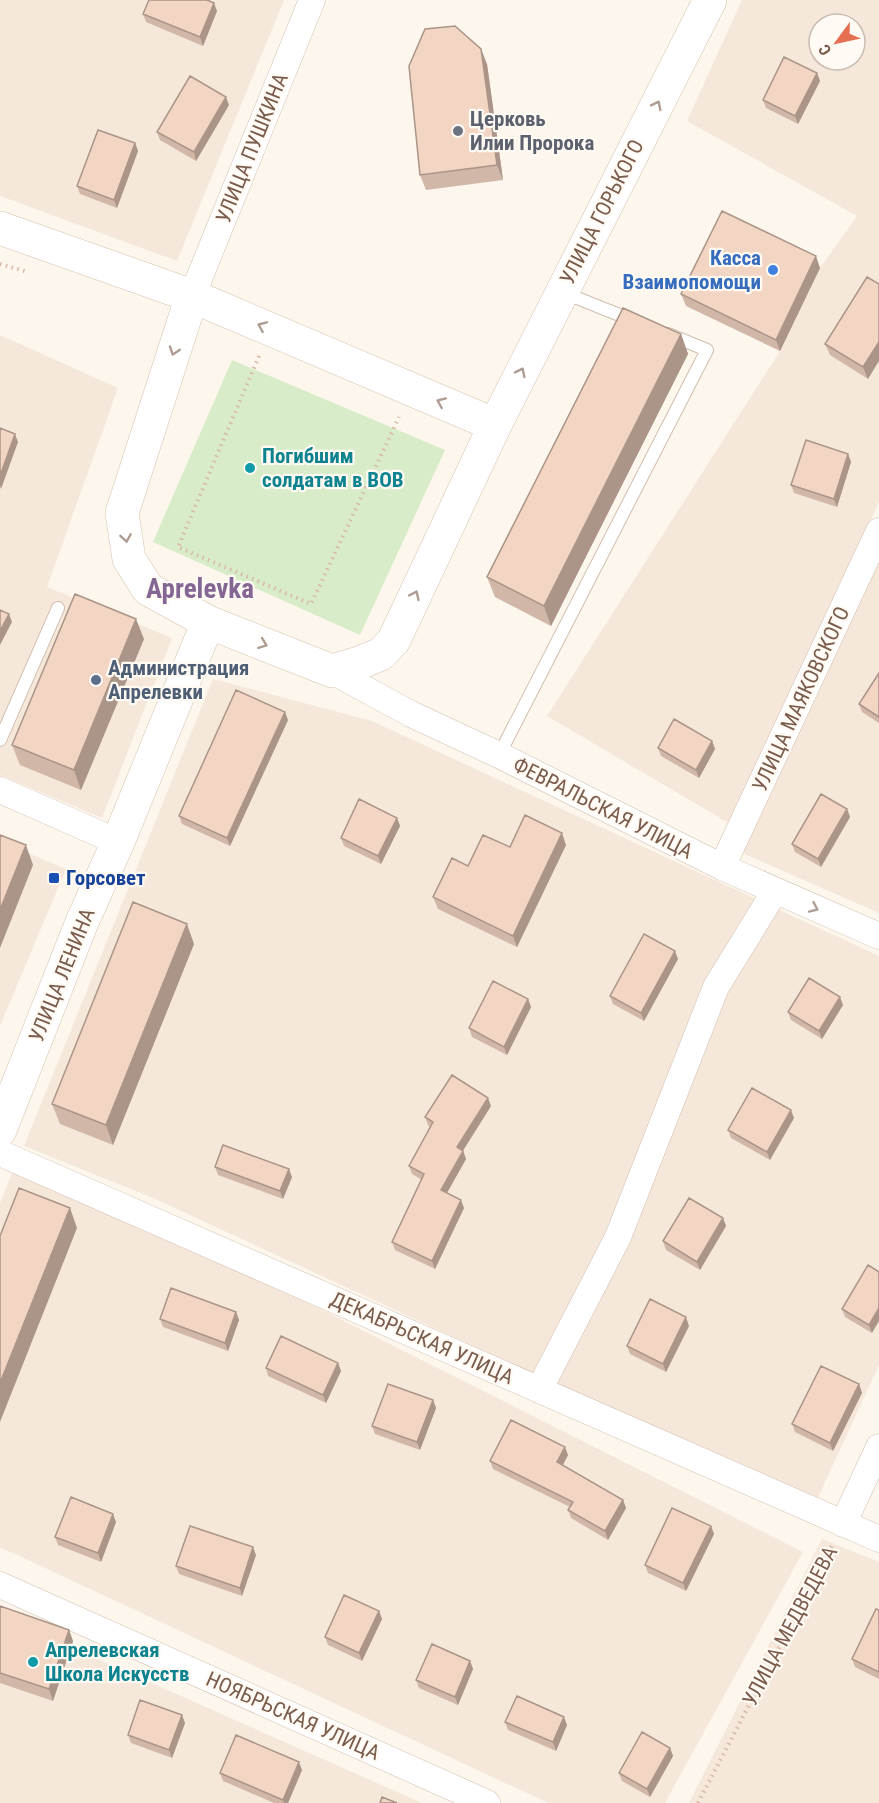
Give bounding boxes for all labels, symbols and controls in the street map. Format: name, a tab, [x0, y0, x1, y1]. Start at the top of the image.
north arrow	[807, 12, 867, 72]
text: С	[814, 41, 835, 59]
street label: УЛИЦА ПУШКИНА	[211, 70, 293, 226]
one-way arrow	[650, 100, 661, 111]
place label: Церковь Илии Пророка	[470, 107, 594, 155]
marker: Церковь Илии Пророка	[451, 124, 465, 138]
street label: УЛИЦА ГОРЬКОГО	[555, 136, 649, 288]
place label: Касса Взаимопомощи	[622, 246, 761, 294]
marker: Касса Взаимопомощи	[766, 263, 780, 277]
one-way arrow	[257, 321, 268, 333]
one-way arrow	[168, 345, 181, 356]
one-way arrow	[514, 368, 526, 379]
one-way arrow	[437, 397, 448, 409]
place label: Погибшим солдатам в ВОВ	[262, 444, 404, 492]
marker: Погибшим солдатам в ВОВ	[243, 461, 257, 475]
one-way arrow	[119, 533, 131, 543]
district label: Aprelevka	[146, 573, 254, 605]
one-way arrow	[408, 591, 420, 602]
street label: УЛИЦА МАЯКОВСКОГО	[748, 603, 854, 795]
one-way arrow	[257, 636, 268, 649]
place label: Администрация Апрелевки	[108, 656, 249, 704]
marker: Администрация Апрелевки	[89, 673, 103, 687]
street label: ФЕВРАЛЬСКАЯ УЛИЦА	[509, 752, 697, 864]
place label: Горсовет	[66, 866, 146, 890]
marker: Горсовет	[47, 871, 61, 885]
one-way arrow	[808, 901, 819, 913]
street label: УЛИЦА ЛЕНИНА	[24, 905, 100, 1045]
street label: ДЕКАБРЬСКАЯ УЛИЦА	[327, 1287, 517, 1389]
street label: УЛИЦА МЕДВЕДЕВА	[738, 1542, 842, 1710]
place label: Апрелевская Школа Искусств	[45, 1638, 190, 1686]
marker: Апрелевская Школа Искусств	[26, 1655, 40, 1669]
street label: НОЯБРЬСКАЯ УЛИЦА	[203, 1667, 383, 1765]

